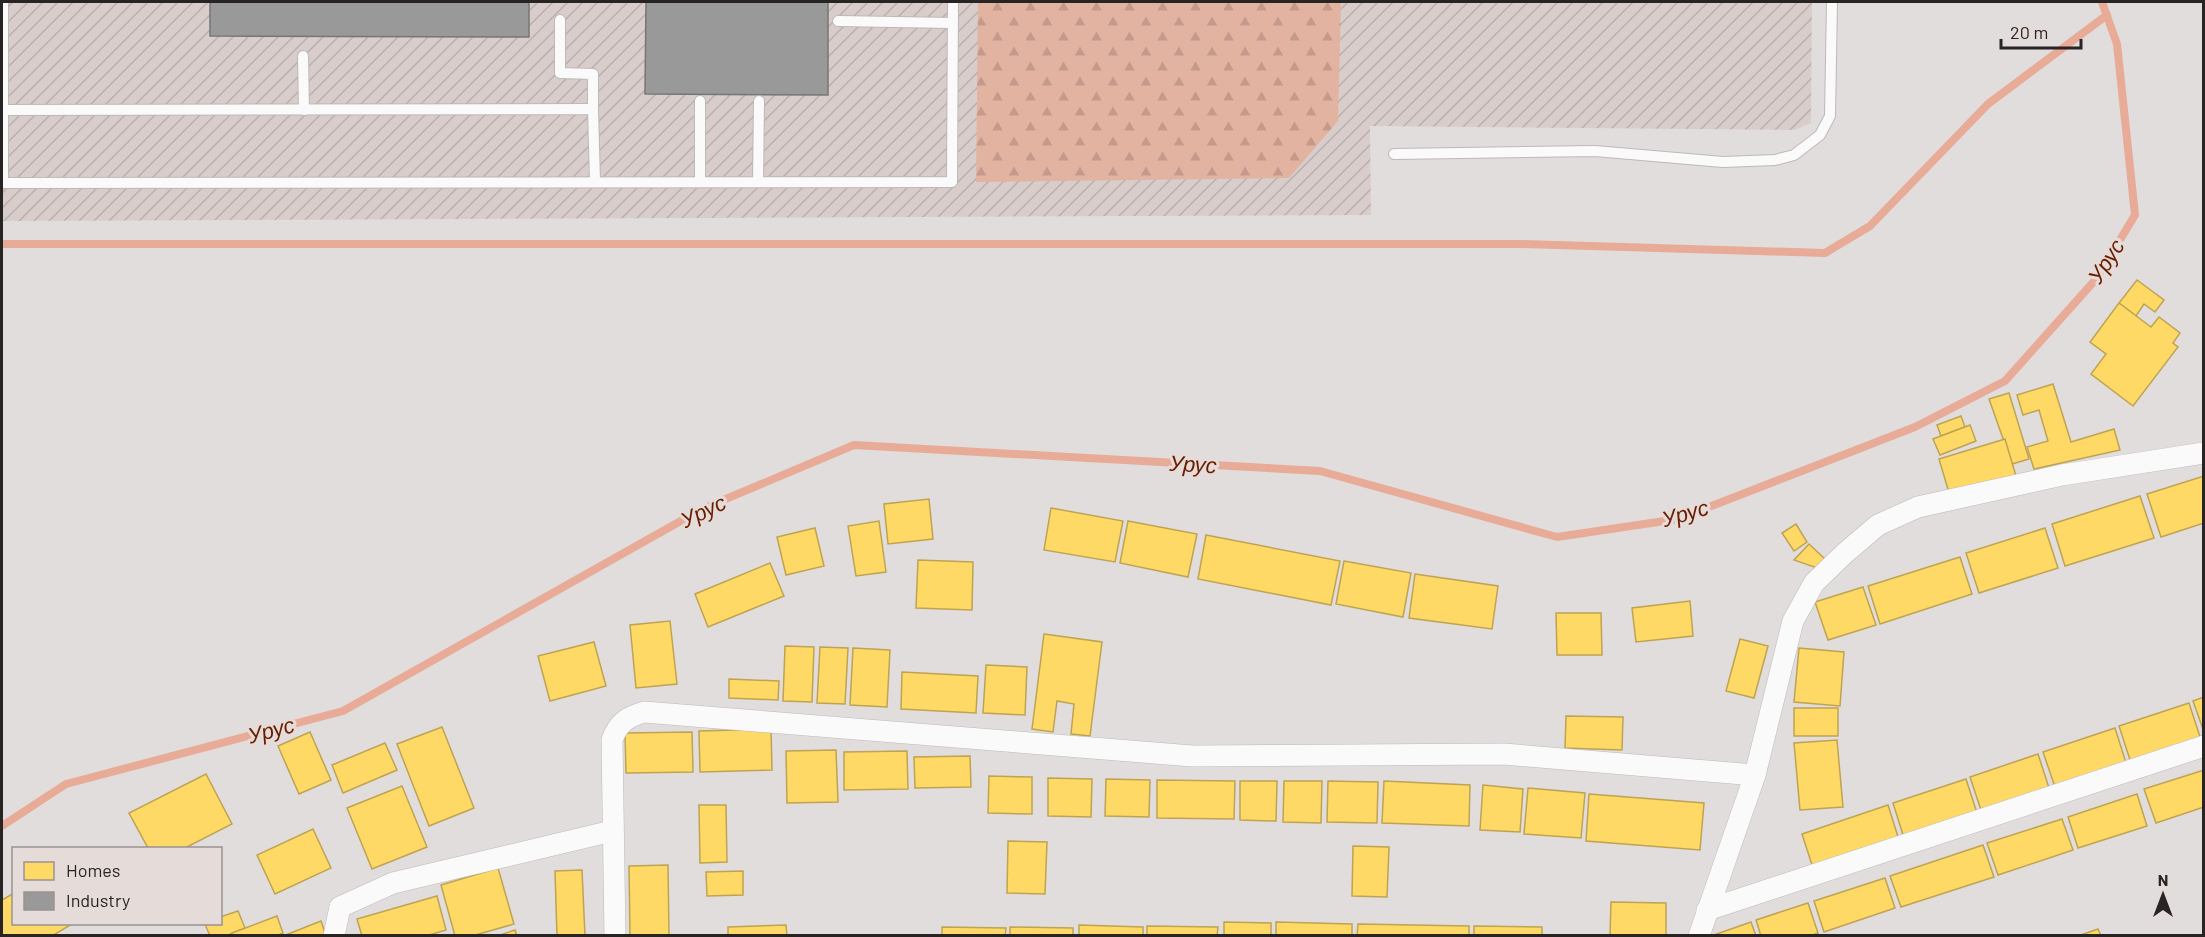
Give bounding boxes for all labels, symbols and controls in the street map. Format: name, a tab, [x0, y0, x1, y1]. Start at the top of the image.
scale bar	[2001, 12, 2080, 50]
text: 20 m	[2010, 21, 2048, 43]
water label: Урус	[2081, 234, 2130, 289]
water label: Урус	[1168, 449, 1217, 478]
water label: Урус	[675, 488, 730, 533]
water label: Урус	[1657, 493, 1711, 532]
water label: Урус	[244, 710, 297, 749]
legend	[12, 847, 222, 925]
text: Homes	[66, 859, 120, 881]
north arrow	[2133, 865, 2193, 925]
text: N	[2158, 870, 2168, 889]
text: Industry	[66, 889, 130, 911]

